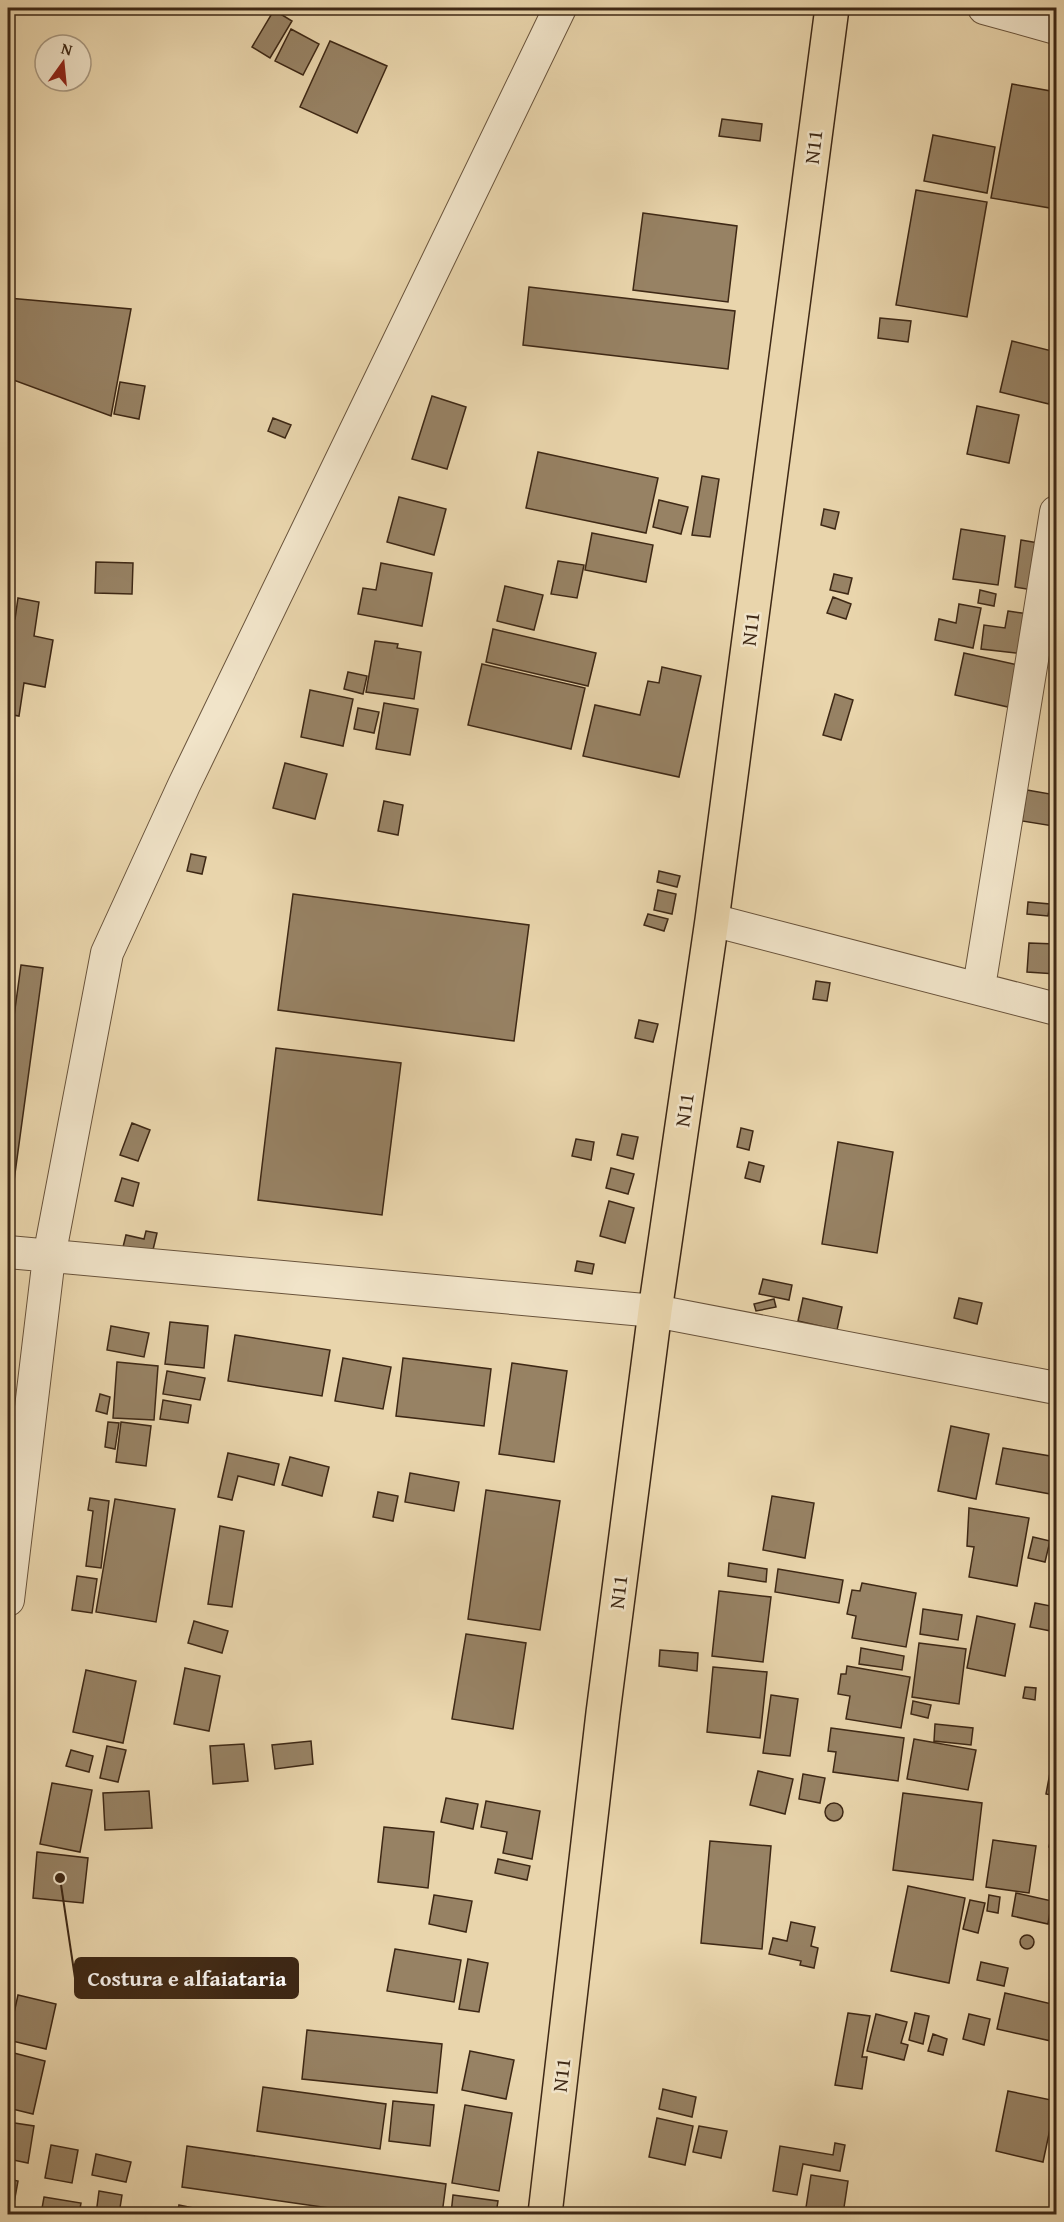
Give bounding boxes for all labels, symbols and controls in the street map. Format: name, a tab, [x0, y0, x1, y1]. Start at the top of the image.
north arrow	[33, 33, 93, 93]
text: N	[59, 36, 75, 62]
street label: N11	[796, 128, 830, 166]
street label: N11	[733, 610, 767, 648]
street label: N11	[666, 1091, 702, 1129]
street label: N11	[601, 1573, 635, 1611]
callout: Costura e alfaiataria	[75, 1958, 298, 1998]
text: Costura e alfaiataria	[87, 1962, 287, 1994]
street label: N11	[544, 2056, 578, 2094]

